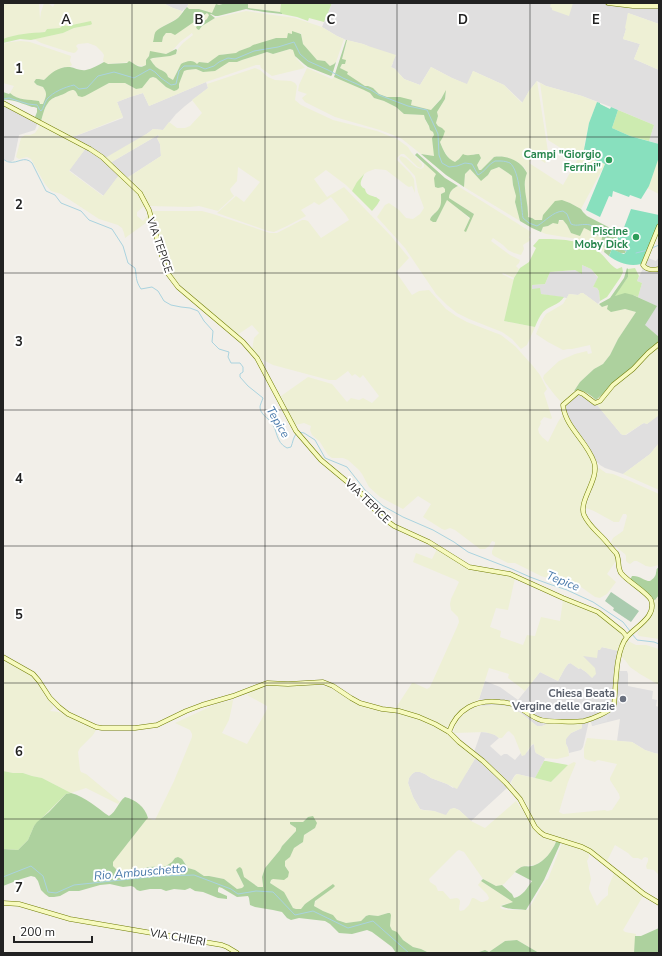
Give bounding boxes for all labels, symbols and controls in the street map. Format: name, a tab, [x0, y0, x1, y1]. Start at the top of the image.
text: A	[61, 11, 71, 29]
text: B	[195, 11, 204, 29]
text: C	[327, 11, 336, 29]
text: D	[458, 11, 468, 29]
text: E	[592, 11, 600, 29]
text: 1	[15, 60, 23, 78]
place label: Campi "Giorgio Ferrini"	[524, 147, 601, 175]
marker: Campi "Giorgio Ferrini"	[604, 155, 614, 165]
text: 2	[15, 196, 23, 214]
street label: VIA TEPICE	[143, 214, 176, 275]
place label: Piscine Moby Dick	[575, 224, 629, 252]
marker: Piscine Moby Dick	[631, 232, 641, 242]
text: 3	[15, 333, 23, 351]
water label: Tepice	[262, 403, 294, 441]
text: 4	[15, 470, 23, 488]
street label: VIA TEPICE	[341, 475, 394, 527]
water label: Tepice	[544, 567, 582, 595]
text: 5	[15, 606, 23, 624]
place label: Chiesa Beata Vergine delle Grazie	[511, 686, 615, 714]
marker: Chiesa Beata Vergine delle Grazie	[618, 694, 628, 704]
text: 6	[15, 743, 23, 761]
water label: Rio Ambuschetto	[93, 860, 187, 884]
text: 7	[15, 879, 23, 897]
scale bar	[14, 918, 92, 944]
text: 200 m	[20, 924, 55, 940]
street label: VIA CHIERI	[148, 925, 207, 950]

